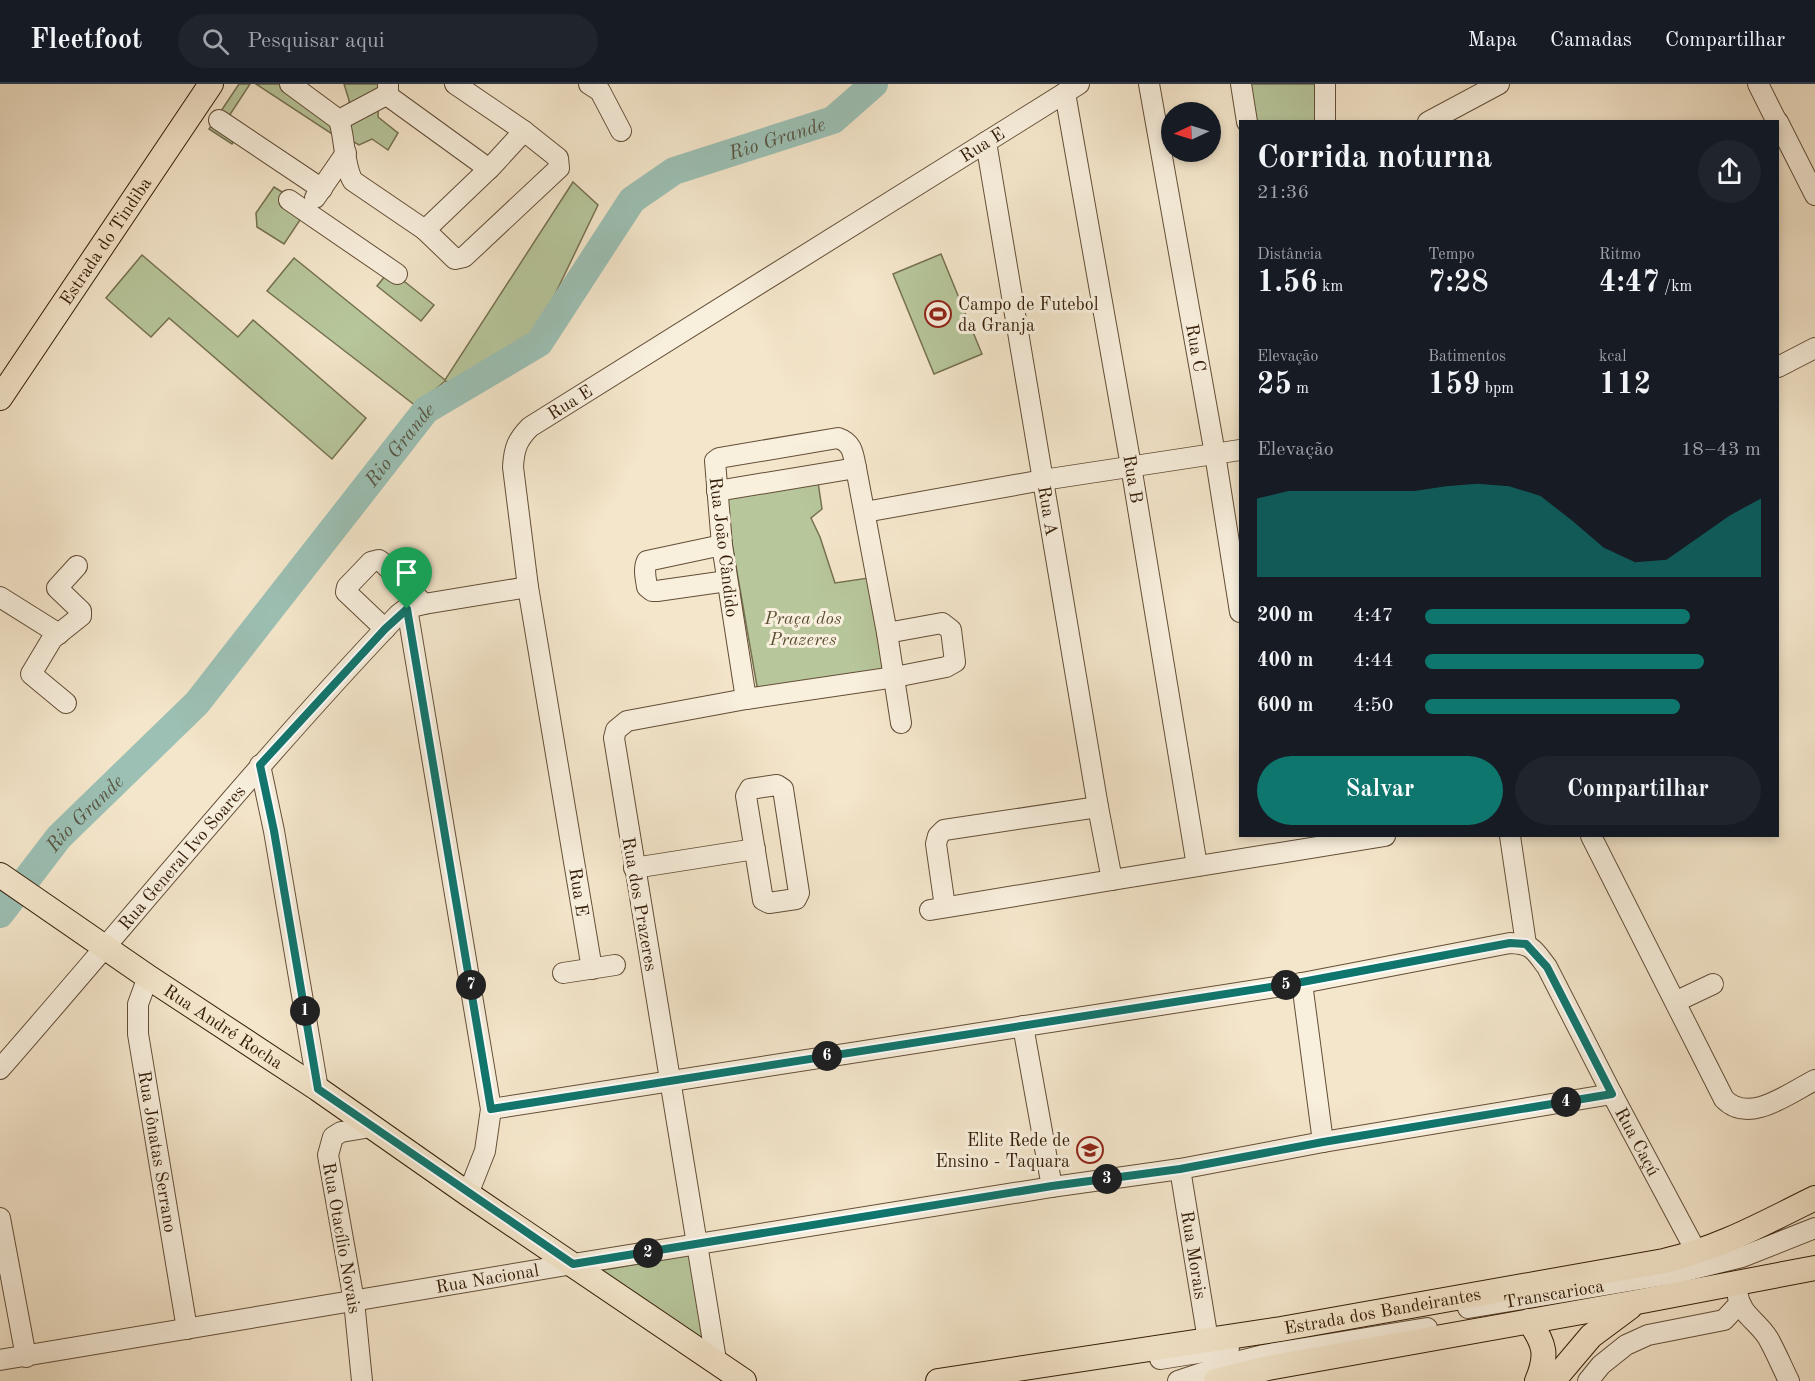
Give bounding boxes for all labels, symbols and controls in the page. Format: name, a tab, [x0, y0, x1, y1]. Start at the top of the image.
search box	[178, 14, 598, 68]
icon: search	[199, 25, 232, 58]
text: Fleetfoot	[30, 27, 142, 55]
text: Pesquisar aqui	[247, 30, 385, 52]
text: Mapa	[1468, 30, 1517, 51]
text: Camadas	[1550, 30, 1632, 51]
text: Compartilhar	[1665, 30, 1785, 51]
north arrow	[1161, 102, 1221, 162]
map controls	[1161, 102, 1221, 162]
water label: Rio Grande	[725, 115, 828, 165]
street label: Rua E	[957, 125, 1008, 166]
button: share	[1698, 140, 1761, 203]
text: Corrida noturna	[1257, 142, 1492, 175]
street label: Estrada do Tindiba	[57, 175, 155, 309]
text: 21:36	[1257, 183, 1309, 203]
text: Distância	[1257, 247, 1322, 263]
text: Tempo	[1428, 247, 1475, 263]
text: Ritmo	[1599, 247, 1641, 263]
text: 1.56	[1257, 268, 1318, 298]
text: 7:28	[1428, 268, 1489, 298]
text: 4:47	[1599, 268, 1660, 298]
text: km	[1318, 279, 1343, 295]
text: /km	[1660, 279, 1692, 295]
place label: Campo de Futebol da Granja	[958, 296, 1099, 335]
sports icon: Campo de Futebol da Granja	[923, 299, 953, 329]
street label: Rua C	[1182, 323, 1208, 373]
text: Elevação	[1257, 349, 1318, 365]
text: Batimentos	[1428, 349, 1506, 365]
text: kcal	[1599, 349, 1627, 365]
text: 25	[1257, 370, 1292, 400]
text: 159	[1428, 370, 1480, 400]
text: 112	[1599, 370, 1651, 400]
text: m	[1292, 381, 1309, 397]
text: bpm	[1480, 381, 1514, 397]
street label: Rua E	[545, 382, 596, 424]
water label: Rio Grande	[362, 400, 438, 492]
text: Elevação	[1257, 440, 1334, 460]
text: 18–43 m	[1681, 440, 1761, 460]
street label: Rua B	[1119, 454, 1145, 505]
street label: Rua João Cândido	[705, 476, 741, 618]
street label: Rua A	[1034, 485, 1060, 537]
pin	[381, 547, 432, 609]
icon: arrive	[390, 556, 423, 589]
text: 200 m	[1257, 606, 1313, 626]
text: 4:47	[1353, 606, 1393, 626]
park label: Praça dos Prazeres	[764, 610, 842, 649]
text: 400 m	[1257, 651, 1313, 671]
text: 4:44	[1353, 651, 1393, 671]
text: 600 m	[1257, 696, 1313, 716]
text: 4:50	[1353, 696, 1393, 716]
button: Salvar	[1257, 756, 1503, 825]
button: Compartilhar	[1515, 756, 1761, 825]
water label: Rio Grande	[43, 772, 128, 857]
street label: Rua General Ivo Soares	[116, 782, 250, 934]
street label: Rua dos Prazeres	[618, 836, 660, 973]
street label: Rua E	[565, 867, 591, 918]
pin: 7	[456, 970, 486, 1000]
pin: 5	[1271, 970, 1301, 1000]
text: 7	[466, 977, 476, 993]
text: 5	[1281, 977, 1291, 993]
street label: Rua André Rocha	[160, 982, 286, 1073]
pin: 1	[290, 996, 320, 1026]
text: 1	[300, 1003, 310, 1019]
pin: 6	[812, 1041, 842, 1071]
text: 6	[822, 1048, 832, 1064]
street label: Rua Jônatas Serrano	[134, 1070, 179, 1234]
pin: 4	[1551, 1087, 1581, 1117]
text: 4	[1561, 1094, 1571, 1110]
street label: Rua Caçú	[1611, 1105, 1662, 1180]
place label: Elite Rede de Ensino - Taquara	[935, 1132, 1070, 1171]
school or university icon: Elite Rede de Ensino - Taquara	[1075, 1135, 1105, 1165]
street label: Rua Otacílio Novais	[319, 1161, 363, 1315]
pin: 3	[1092, 1164, 1122, 1194]
text: 3	[1102, 1171, 1112, 1187]
street label: Rua Morais	[1177, 1209, 1209, 1301]
pin: 2	[633, 1238, 663, 1268]
text: 2	[643, 1245, 653, 1261]
street label: Rua Nacional	[434, 1262, 540, 1297]
street label: Transcarioca	[1502, 1277, 1606, 1312]
street label: Estrada dos Bandeirantes	[1283, 1286, 1483, 1338]

